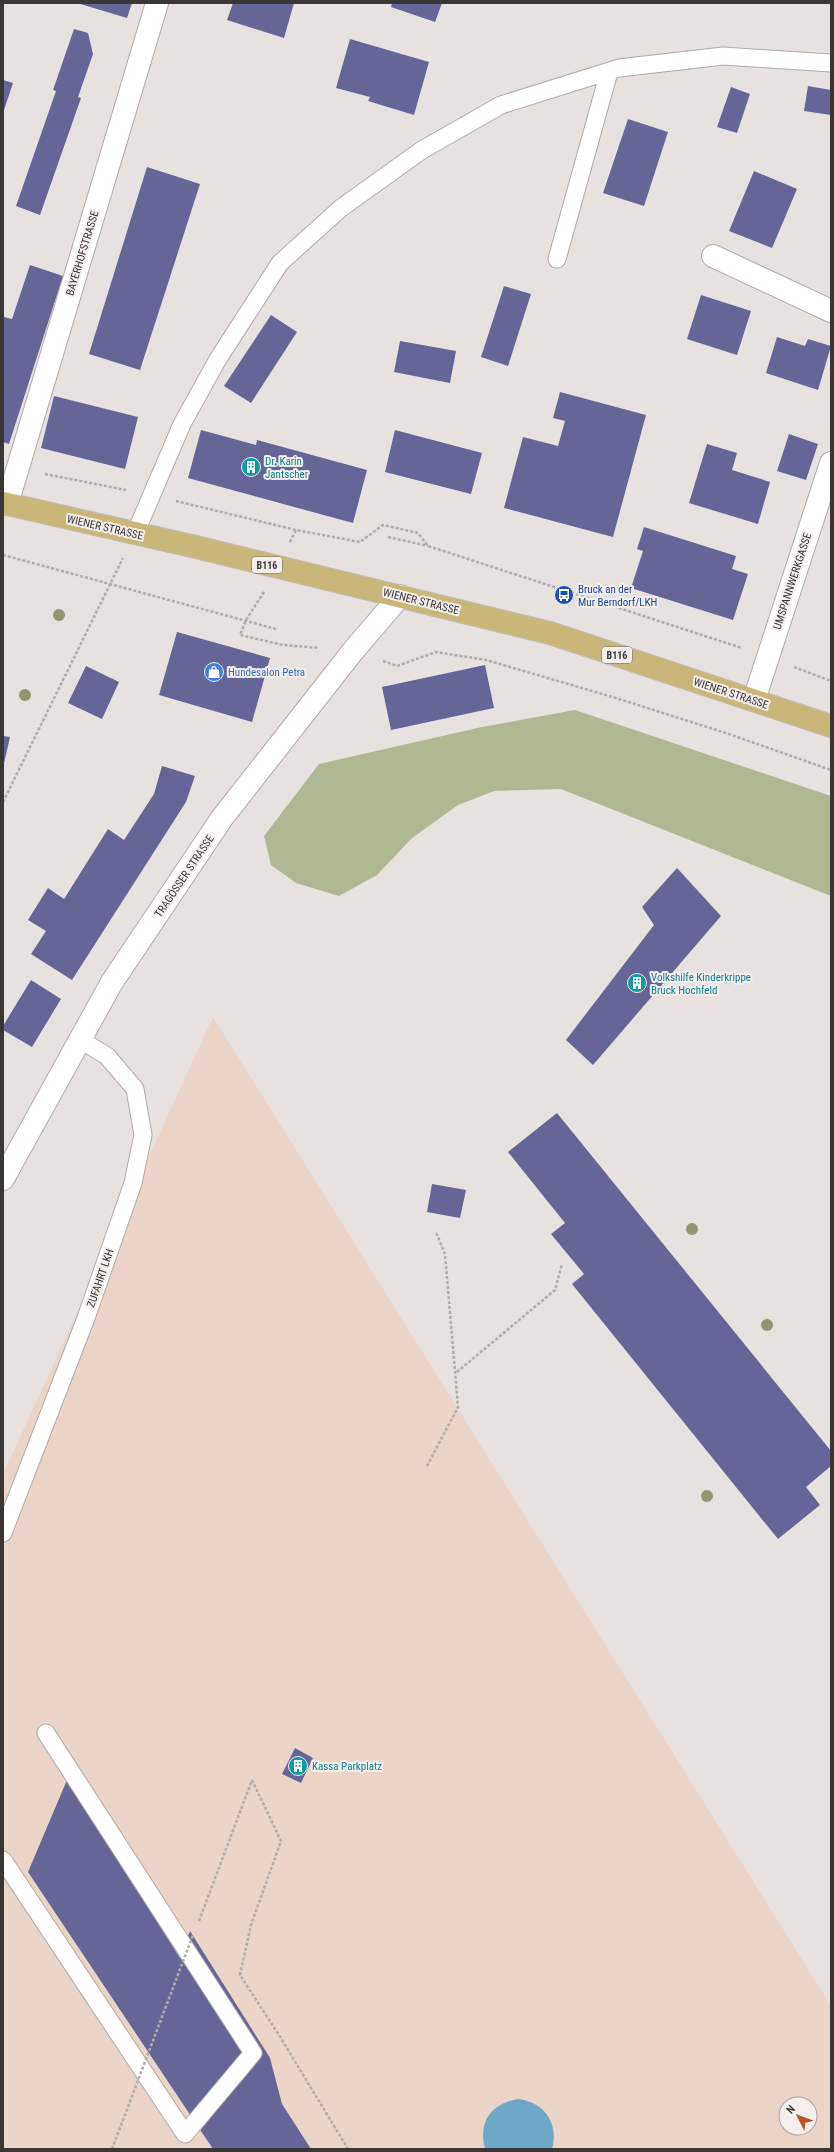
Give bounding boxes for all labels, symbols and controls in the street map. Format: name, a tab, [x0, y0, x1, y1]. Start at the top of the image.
street label: BAYERHOFSTRASSE	[63, 209, 102, 297]
place label: Dr. Karin Jantscher	[265, 455, 309, 481]
building icon: Dr. Karin Jantscher	[240, 456, 262, 478]
street label: WIENER STRASSE	[66, 512, 145, 543]
street label: UMSPANNWERKGASSE	[771, 531, 814, 631]
road number: B116	[252, 557, 282, 573]
place label: Bruck an der Mur Berndorf/LKH	[578, 583, 657, 609]
bus stop icon: Bruck an der Mur Berndorf/LKH	[553, 584, 575, 606]
street label: WIENER STRASSE	[382, 586, 461, 617]
road number: B116	[602, 647, 632, 663]
shop icon: Hundesalon Petra	[203, 661, 225, 683]
place label: Hundesalon Petra	[228, 666, 305, 679]
street label: WIENER STRASSE	[692, 675, 770, 712]
street label: TRAGÖSSER STRASSE	[152, 832, 217, 920]
place label: Volkshilfe Kinderkrippe Bruck Hochfeld	[651, 971, 751, 997]
building icon: Volkshilfe Kinderkrippe Bruck Hochfeld	[626, 972, 648, 994]
street label: ZUFAHRT LKH	[84, 1247, 117, 1309]
building icon: Kassa Parkplatz	[287, 1755, 309, 1777]
place label: Kassa Parkplatz	[312, 1760, 382, 1773]
north arrow	[778, 2096, 818, 2136]
text: N	[784, 2103, 798, 2117]

